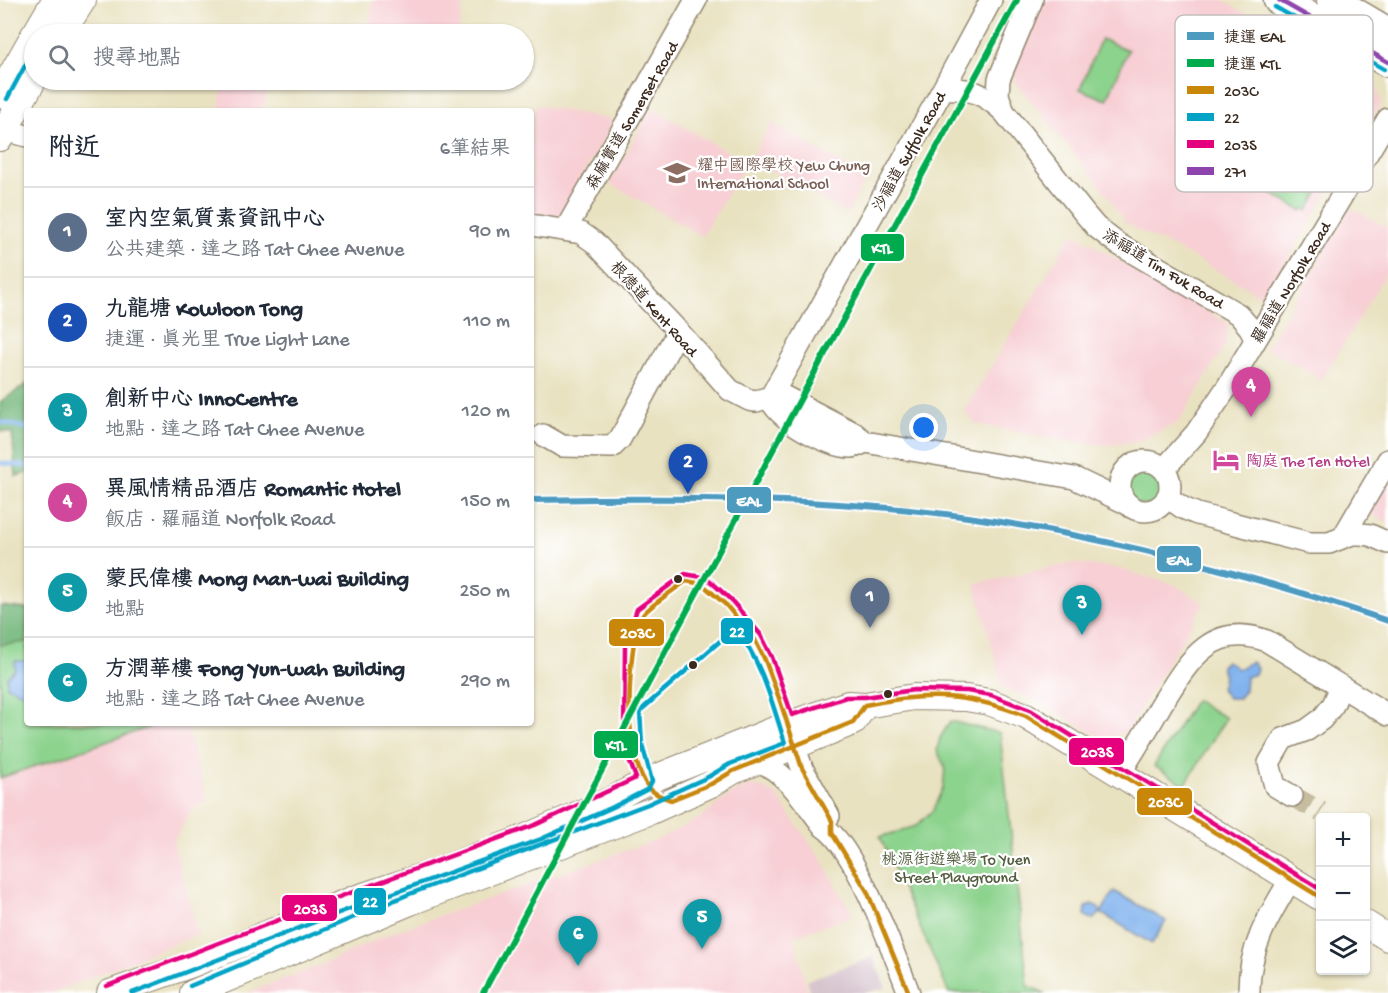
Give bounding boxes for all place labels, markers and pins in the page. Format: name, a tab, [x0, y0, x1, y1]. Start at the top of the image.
place label: 耀中國際學校 Yew Chung International School	[697, 156, 870, 195]
school or university icon: 耀中國際學校 Yew Chung International School	[662, 158, 692, 188]
pin: 4	[1232, 368, 1270, 417]
pin: 2	[668, 444, 708, 494]
hotel icon: 陶庭 The Ten Hotel	[1211, 445, 1241, 475]
place label: 陶庭 The Ten Hotel	[1246, 452, 1370, 473]
unlabelled marker	[672, 573, 684, 585]
pin: 1	[850, 578, 890, 628]
pin: 3	[1062, 586, 1102, 635]
unlabelled marker	[687, 659, 699, 671]
unlabelled marker	[882, 688, 894, 700]
pin: 5	[682, 900, 722, 949]
pin: 6	[558, 916, 598, 966]

